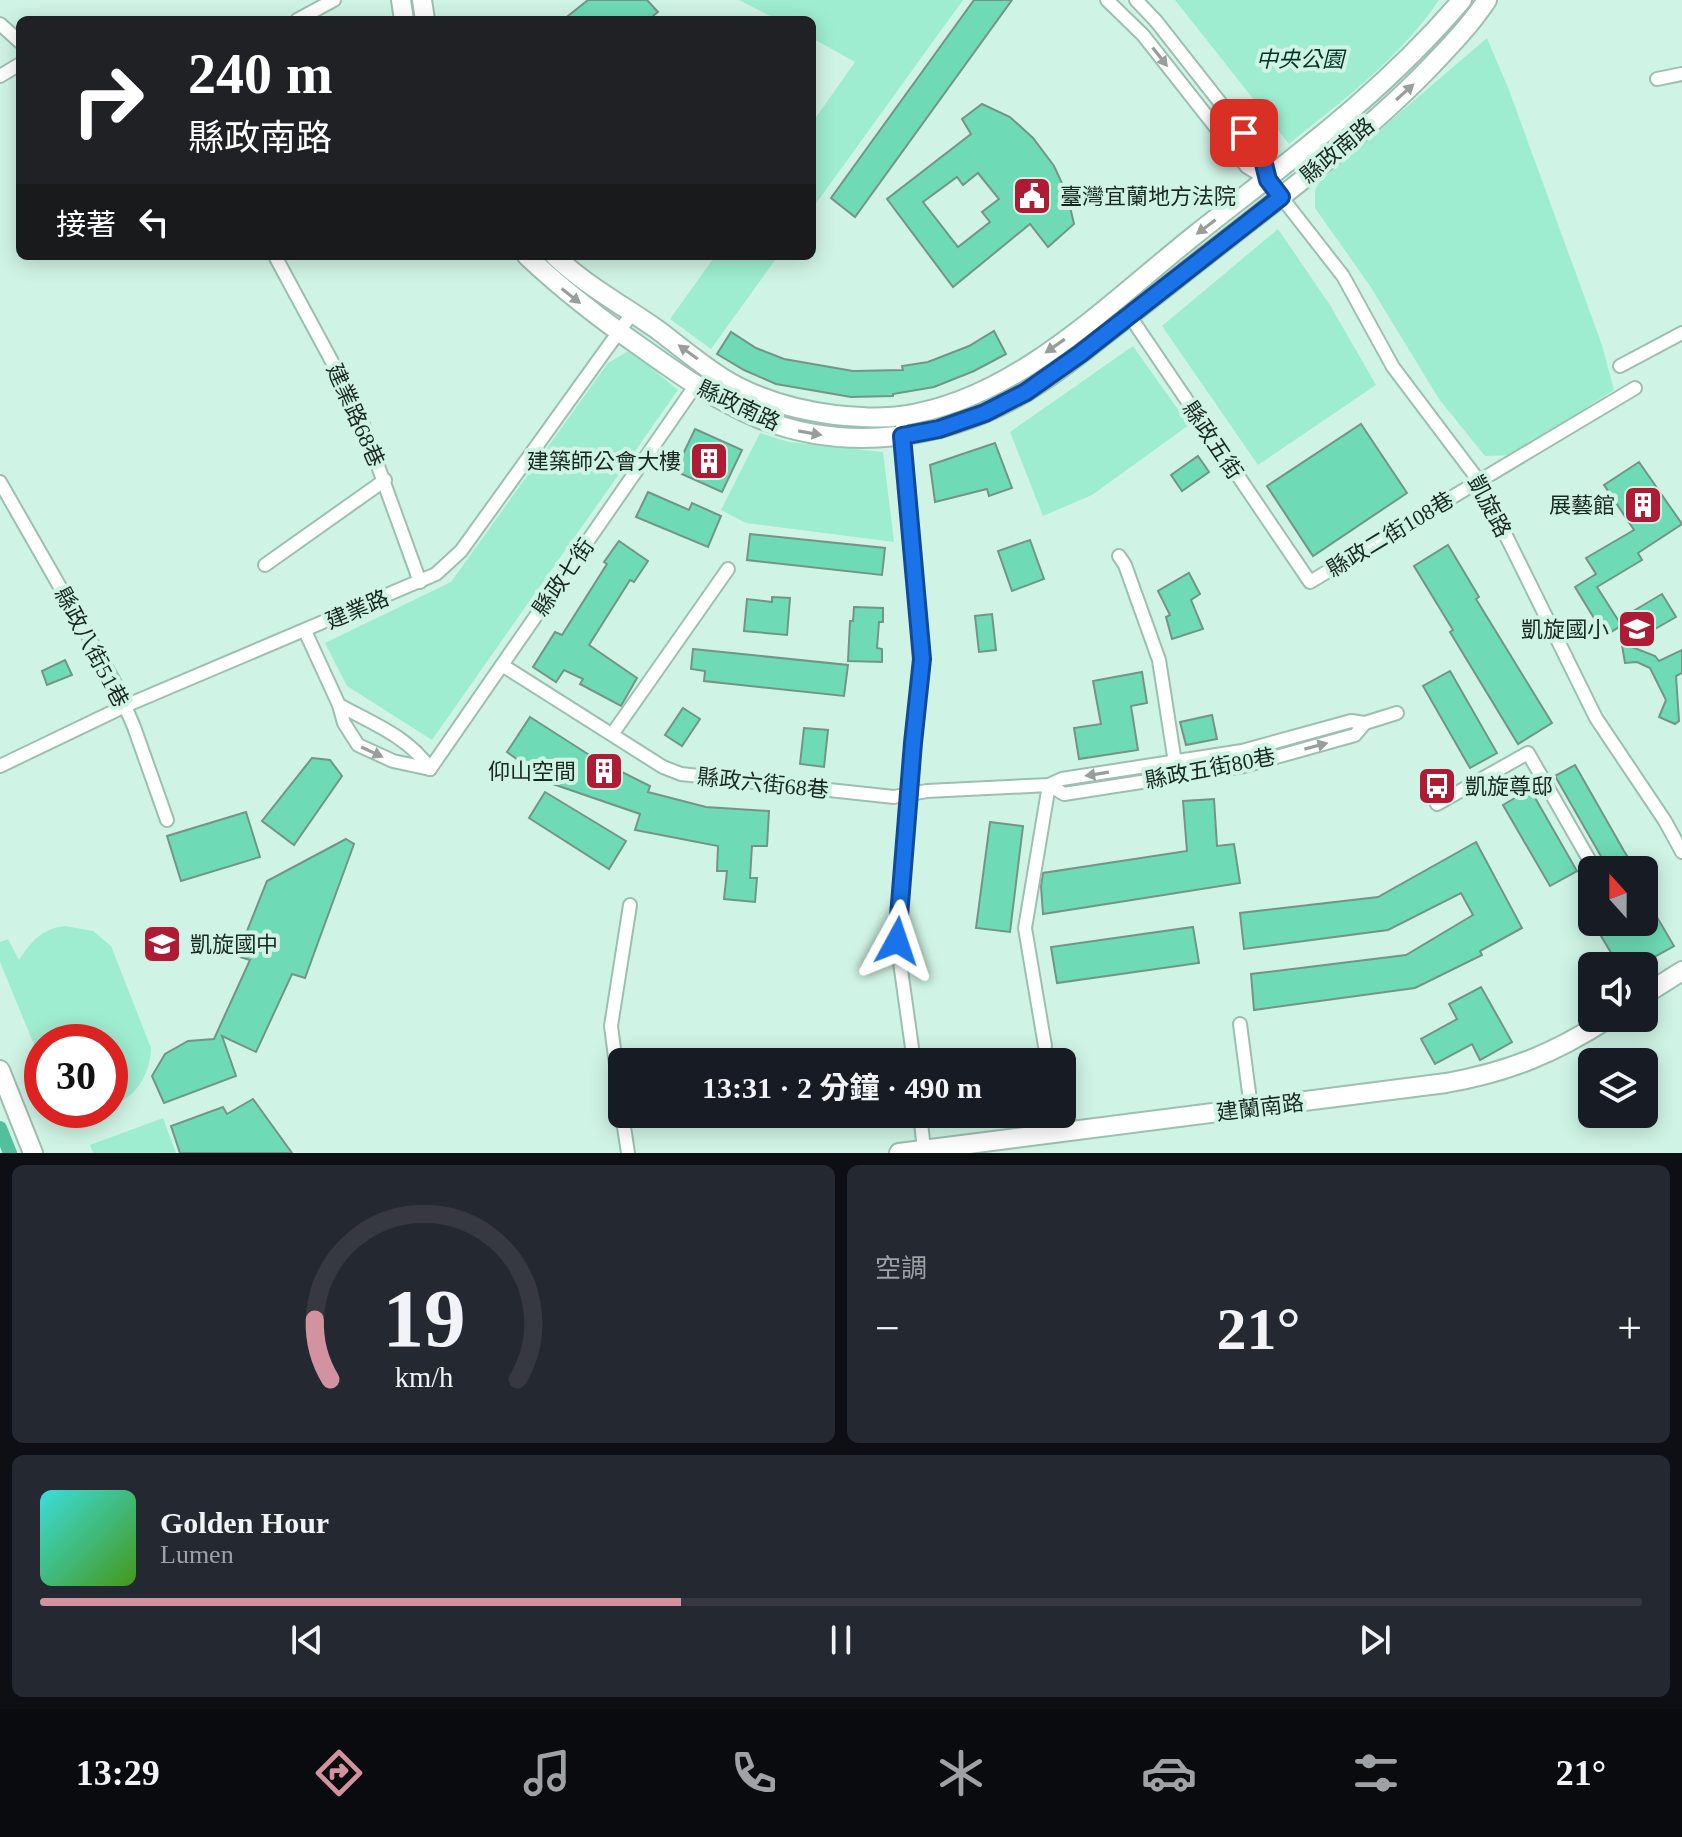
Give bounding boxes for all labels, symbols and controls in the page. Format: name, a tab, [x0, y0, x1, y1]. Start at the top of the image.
text: 240 m	[188, 43, 333, 105]
one-way arrow	[1152, 47, 1168, 67]
park label: 中央公園	[1256, 47, 1347, 72]
icon: right	[56, 48, 160, 152]
one-way arrow	[1395, 84, 1414, 102]
pin	[1210, 99, 1278, 167]
icon: arrive	[1222, 111, 1266, 155]
street label: 縣政南路	[1296, 113, 1379, 188]
text: 縣政南路	[188, 118, 332, 158]
public building icon: 臺灣宜蘭地方法院	[1011, 175, 1053, 217]
place label: 臺灣宜蘭地方法院	[1060, 184, 1236, 209]
icon: left	[132, 200, 176, 244]
text: 接著	[56, 208, 116, 241]
one-way arrow	[1196, 219, 1216, 235]
one-way arrow	[561, 287, 581, 303]
one-way arrow	[1045, 338, 1066, 353]
one-way arrow	[678, 345, 698, 361]
street label: 建業路68巷	[322, 360, 389, 471]
street label: 縣政南路	[694, 376, 784, 435]
street label: 縣政五街	[1178, 397, 1248, 484]
one-way arrow	[798, 428, 823, 440]
building icon: 建築師公會大樓	[688, 440, 730, 482]
place label: 建築師公會大樓	[527, 449, 681, 474]
street label: 凱旋路	[1463, 471, 1516, 541]
building icon: 展藝館	[1622, 484, 1664, 526]
street label: 縣政二街108巷	[1323, 487, 1458, 582]
place label: 展藝館	[1549, 493, 1615, 518]
street label: 縣政七街	[528, 534, 599, 621]
street label: 縣政八街51巷	[50, 583, 134, 711]
street label: 建業路	[322, 585, 392, 634]
school or university icon: 凱旋國小	[1616, 608, 1658, 650]
place label: 凱旋國小	[1521, 617, 1609, 642]
one-way arrow	[1305, 739, 1329, 752]
street label: 縣政五街80巷	[1143, 744, 1277, 793]
one-way arrow	[361, 745, 384, 759]
building icon: 仰山空間	[583, 750, 625, 792]
place label: 仰山空間	[488, 759, 576, 784]
street label: 縣政六街68巷	[696, 764, 830, 803]
bus stop icon: 凱旋尊邸	[1416, 765, 1458, 807]
one-way arrow	[1084, 768, 1109, 781]
place label: 凱旋尊邸	[1465, 774, 1553, 799]
north arrow	[1578, 856, 1658, 936]
map controls	[1578, 856, 1658, 1128]
position arrow	[855, 899, 939, 983]
school or university icon: 凱旋國中	[141, 923, 183, 965]
place label: 凱旋國中	[190, 932, 278, 957]
button: sound	[1578, 952, 1658, 1032]
speed limit sign: 30	[24, 1024, 128, 1128]
button: layers	[1578, 1048, 1658, 1128]
text: 13:31 · 2 分鐘 · 490 m	[702, 1071, 982, 1104]
street label: 建蘭南路	[1215, 1090, 1305, 1125]
text: 空調	[875, 1254, 927, 1283]
text: 19	[382, 1272, 465, 1364]
text: 21°	[1217, 1296, 1301, 1362]
text: −	[875, 1304, 900, 1353]
text: +	[1617, 1304, 1642, 1353]
text: km/h	[394, 1362, 453, 1393]
text: Golden Hour	[160, 1506, 329, 1539]
text: Lumen	[160, 1540, 234, 1569]
icon: previous	[285, 1618, 329, 1662]
icon: pause	[819, 1618, 863, 1662]
icon: next	[1353, 1618, 1397, 1662]
icon: directions	[311, 1745, 367, 1801]
icon: music	[519, 1745, 575, 1801]
icon: phone	[726, 1745, 782, 1801]
icon: climate	[933, 1745, 989, 1801]
icon: car	[1141, 1745, 1197, 1801]
icon: filters	[1348, 1745, 1404, 1801]
text: 13:29	[76, 1753, 160, 1793]
text: 21°	[1556, 1753, 1606, 1793]

